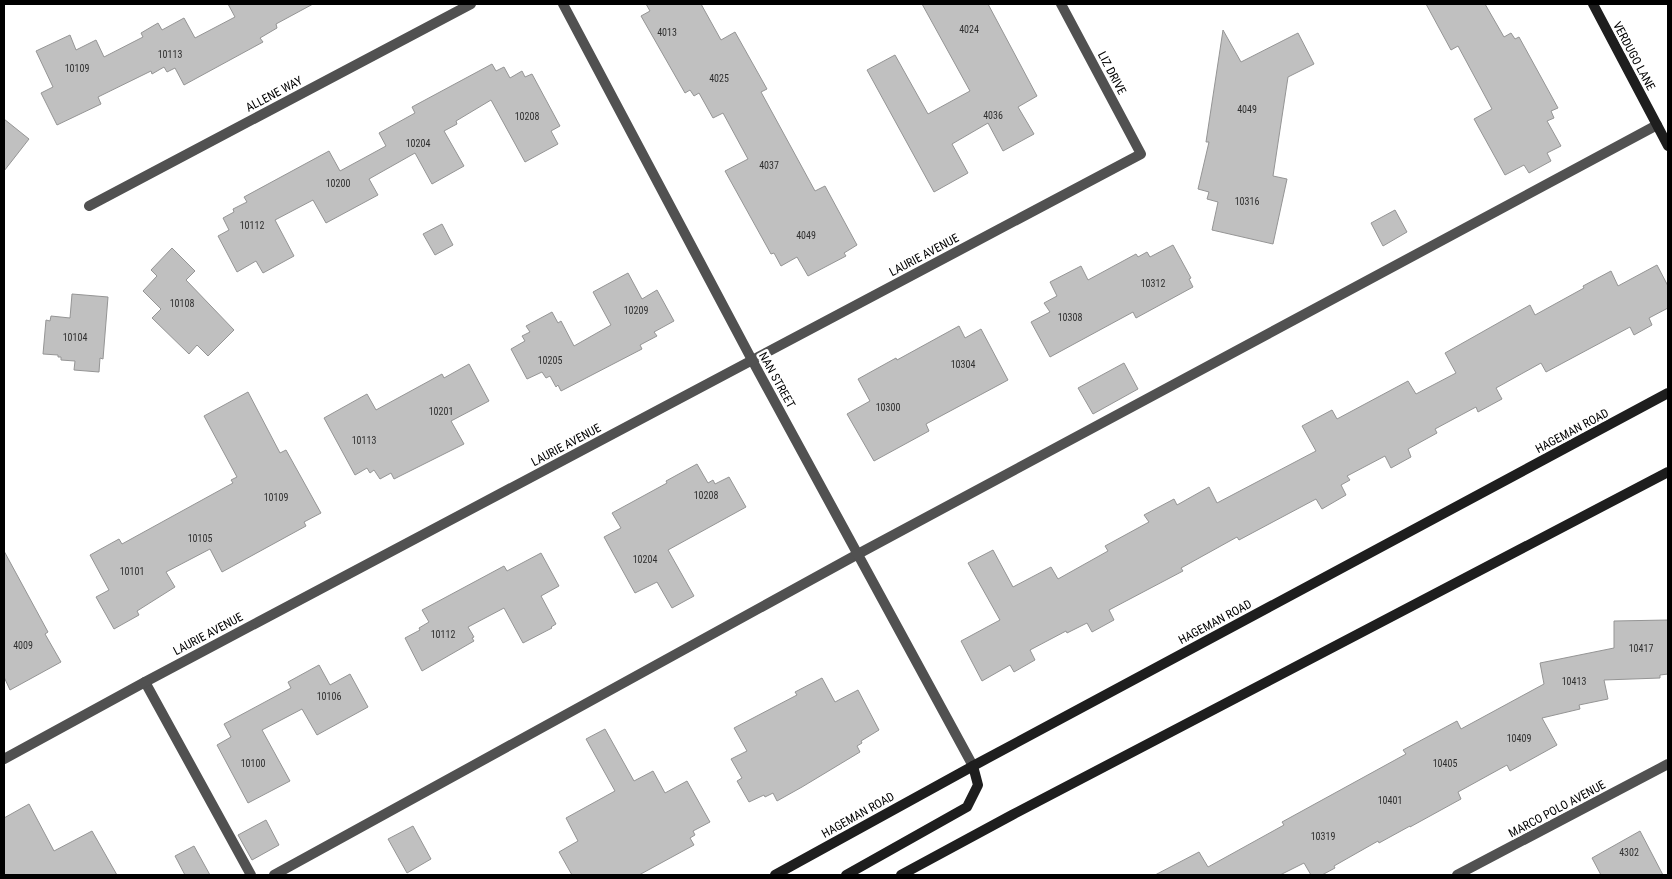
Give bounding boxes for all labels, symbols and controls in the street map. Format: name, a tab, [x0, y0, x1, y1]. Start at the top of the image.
street label: VERDUGO LANE	[1610, 19, 1658, 93]
house number: 4024	[959, 24, 979, 35]
house number: 4013	[657, 27, 677, 38]
house number: 10113	[158, 49, 182, 60]
street label: LIZ DRIVE	[1095, 49, 1129, 97]
house number: 10109	[65, 63, 89, 74]
street label: ALLENE WAY	[243, 73, 305, 115]
house number: 4025	[709, 73, 729, 84]
house number: 4049	[1237, 104, 1257, 115]
house number: 4036	[983, 110, 1003, 121]
house number: 10208	[515, 111, 539, 122]
house number: 10204	[406, 138, 430, 149]
house number: 4037	[759, 160, 779, 171]
house number: 10200	[326, 178, 350, 189]
house number: 10316	[1235, 196, 1259, 207]
house number: 10112	[240, 220, 264, 231]
house number: 4049	[796, 230, 816, 241]
street label: LAURIE AVENUE	[887, 231, 961, 279]
house number: 10312	[1141, 278, 1165, 289]
house number: 10108	[170, 298, 194, 309]
house number: 10209	[624, 305, 648, 316]
house number: 10308	[1058, 312, 1082, 323]
house number: 10104	[63, 332, 87, 343]
street label: NAN STREET	[756, 350, 798, 410]
house number: 10205	[538, 355, 562, 366]
house number: 10304	[951, 359, 975, 370]
house number: 10300	[876, 402, 900, 413]
house number: 10201	[429, 406, 453, 417]
street label: HAGEMAN ROAD	[1533, 406, 1611, 456]
street label: LAURIE AVENUE	[529, 421, 603, 469]
house number: 10113	[352, 435, 376, 446]
house number: 10208	[694, 490, 718, 501]
house number: 10109	[264, 492, 288, 503]
house number: 10105	[188, 533, 212, 544]
house number: 10204	[633, 554, 657, 565]
house number: 10101	[120, 566, 144, 577]
street label: HAGEMAN ROAD	[1176, 597, 1254, 647]
street label: LAURIE AVENUE	[171, 610, 245, 658]
house number: 10112	[431, 629, 455, 640]
house number: 4009	[13, 640, 33, 651]
house number: 10417	[1629, 643, 1653, 654]
house number: 10413	[1562, 676, 1586, 687]
house number: 10106	[317, 691, 341, 702]
house number: 10409	[1507, 733, 1531, 744]
house number: 10100	[241, 758, 265, 769]
house number: 10405	[1433, 758, 1457, 769]
street label: MARCO POLO AVENUE	[1506, 778, 1608, 840]
street label: HAGEMAN ROAD	[819, 789, 897, 841]
house number: 10401	[1378, 795, 1402, 806]
house number: 10319	[1311, 831, 1335, 842]
house number: 4302	[1619, 847, 1639, 858]

